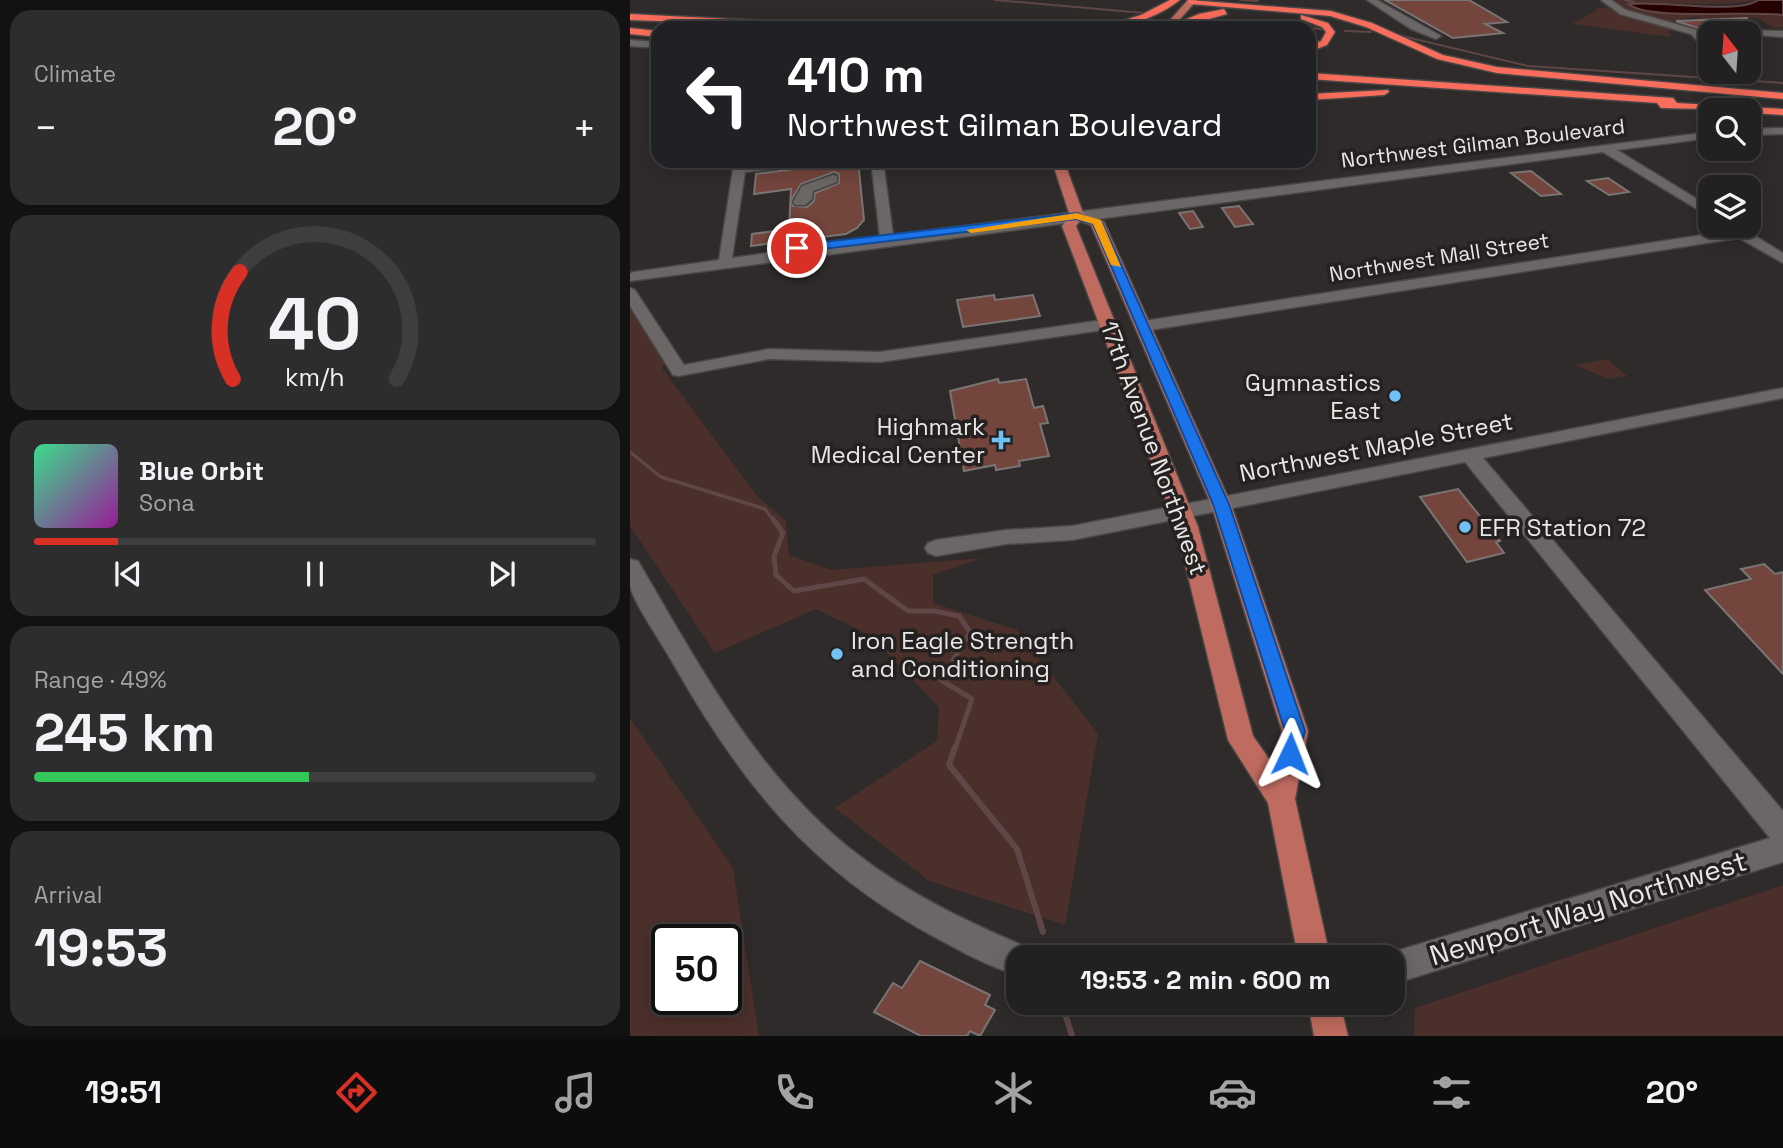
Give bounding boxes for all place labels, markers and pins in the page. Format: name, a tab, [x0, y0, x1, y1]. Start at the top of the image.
pin	[767, 218, 827, 278]
place label: Gymnastics East	[1245, 367, 1381, 426]
marker: Gymnastics East	[1387, 388, 1403, 404]
place label: Highmark Medical Center	[811, 411, 985, 470]
marker: Highmark Medical Center	[991, 430, 1011, 450]
place label: EFR Station 72	[1479, 512, 1646, 543]
marker: EFR Station 72	[1457, 519, 1473, 535]
place label: Iron Eagle Strength and Conditioning	[851, 625, 1074, 684]
marker: Iron Eagle Strength and Conditioning	[829, 646, 845, 662]

